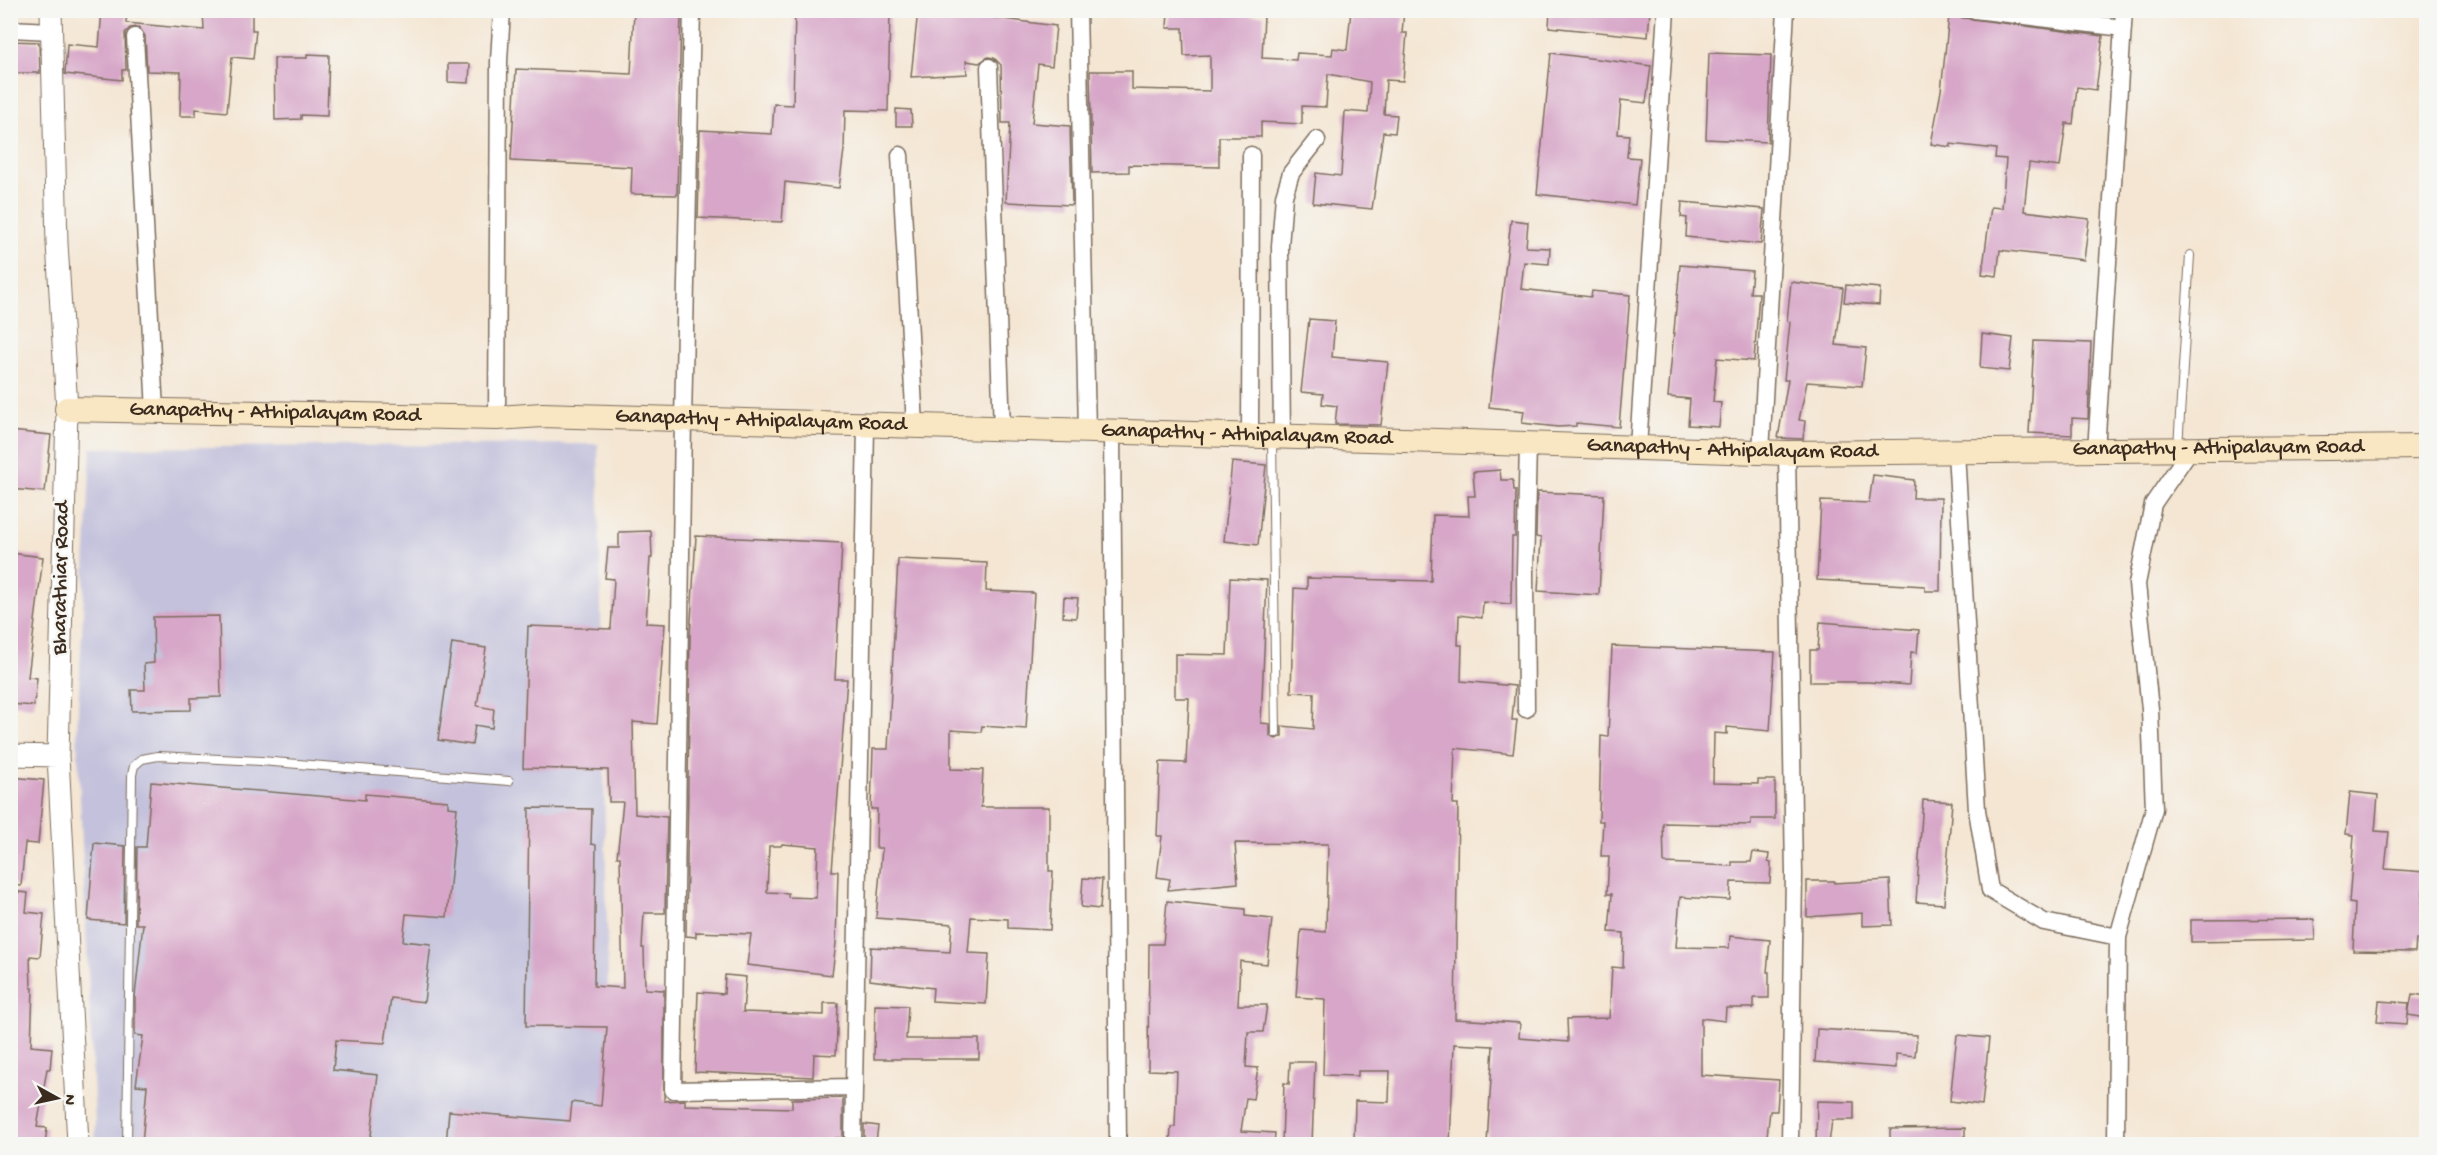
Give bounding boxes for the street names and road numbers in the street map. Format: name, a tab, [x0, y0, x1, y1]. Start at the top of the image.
street label: Ganapathy - Athipalayam Road	[129, 397, 423, 429]
street label: Ganapathy - Athipalayam Road	[615, 404, 909, 439]
street label: Ganapathy - Athipalayam Road	[1100, 418, 1395, 453]
street label: Ganapathy - Athipalayam Road	[1586, 433, 1880, 466]
street label: Ganapathy - Athipalayam Road	[2072, 435, 2366, 463]
street label: Bharathiar Road	[48, 499, 76, 656]

